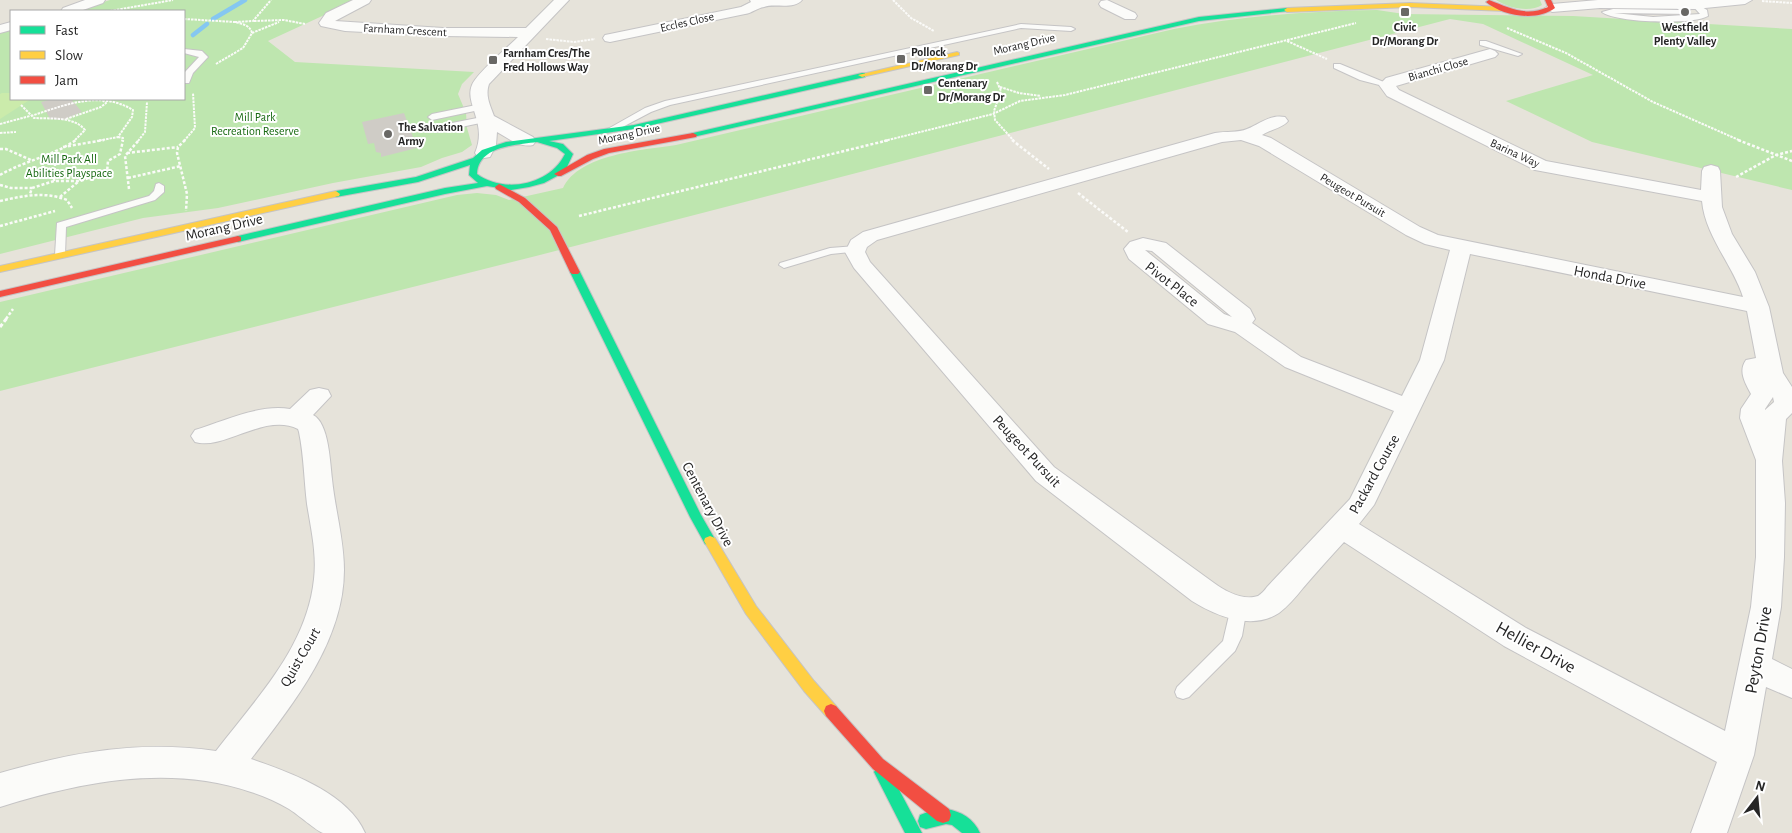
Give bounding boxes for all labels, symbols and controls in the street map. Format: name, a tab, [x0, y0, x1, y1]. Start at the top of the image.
marker: Civic Dr/Morang Dr	[1399, 6, 1411, 18]
marker: Westfield Plenty Valley	[1679, 6, 1691, 18]
legend	[10, 10, 185, 100]
street label: Eccles Close	[659, 10, 715, 34]
place label: Civic Dr/Morang Dr	[1372, 21, 1439, 47]
place label: Westfield Plenty Valley	[1654, 21, 1717, 48]
street label: Farnham Crescent	[363, 22, 447, 38]
text: Fast	[55, 23, 79, 38]
street label: Morang Drive	[992, 31, 1056, 57]
place label: Pollock Dr/Morang Dr	[911, 46, 978, 72]
place label: Farnham Cres/The Fred Hollows Way	[503, 47, 590, 74]
text: Slow	[55, 48, 83, 63]
marker: Pollock Dr/Morang Dr	[895, 53, 907, 65]
marker: Farnham Cres/The Fred Hollows Way	[487, 54, 499, 66]
street label: Bianchi Close	[1407, 55, 1469, 83]
text: Jam	[55, 73, 78, 88]
place label: Centenary Dr/Morang Dr	[938, 77, 1005, 103]
marker: Centenary Dr/Morang Dr	[922, 84, 934, 96]
park label: Mill Park Recreation Reserve	[211, 111, 299, 137]
place label: The Salvation Army	[398, 121, 463, 148]
street label: Morang Drive	[597, 122, 661, 146]
marker: The Salvation Army	[382, 128, 394, 140]
street label: Barina Way	[1488, 136, 1542, 171]
park label: Mill Park All Abilities Playspace	[26, 153, 112, 180]
street label: Peugeot Pursuit	[1318, 171, 1388, 219]
street label: Morang Drive	[184, 211, 264, 244]
street label: Pivot Place	[1142, 259, 1201, 310]
street label: Honda Drive	[1572, 263, 1647, 292]
street label: Peugeot Pursuit	[990, 413, 1064, 490]
street label: Packard Course	[1347, 432, 1402, 516]
street label: Centenary Drive	[679, 460, 736, 549]
street label: Peyton Drive	[1742, 605, 1776, 695]
street label: Hellier Drive	[1493, 619, 1578, 677]
street label: Quist Court	[278, 625, 323, 689]
north arrow	[1732, 773, 1782, 823]
text: N	[1754, 778, 1767, 795]

